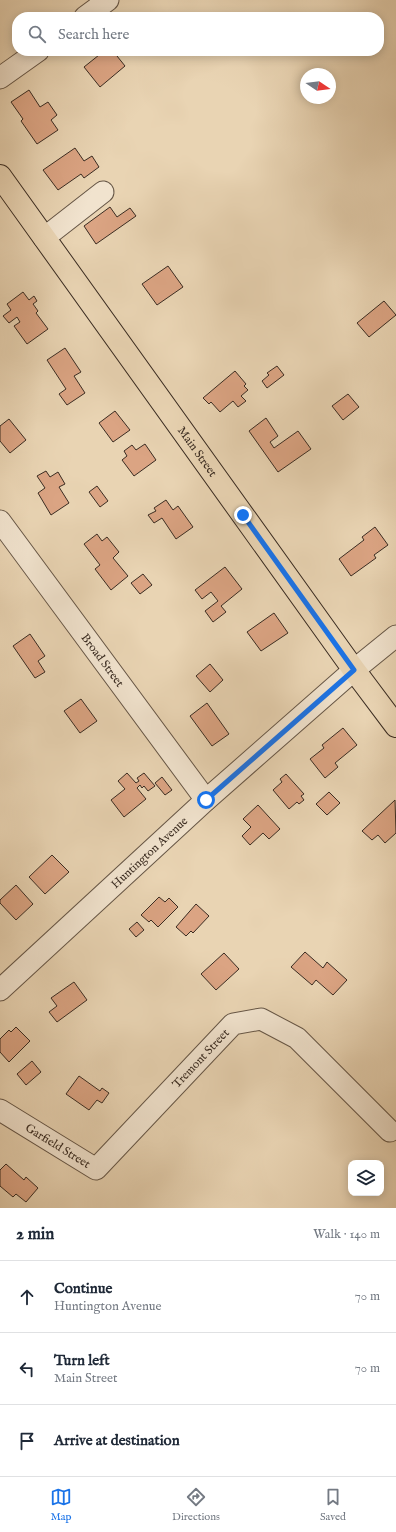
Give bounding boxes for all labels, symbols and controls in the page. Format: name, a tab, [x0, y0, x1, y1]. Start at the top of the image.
search box	[12, 12, 384, 56]
icon: search	[26, 23, 48, 45]
text: Search here	[58, 25, 129, 44]
north arrow	[300, 68, 336, 104]
street label: Main Street	[174, 424, 220, 480]
route end	[234, 506, 252, 524]
street label: Broad Street	[78, 631, 127, 690]
route start	[197, 791, 215, 809]
street label: Huntington Avenue	[108, 813, 191, 892]
street label: Tremont Street	[169, 1026, 233, 1092]
street label: Garfield Street	[22, 1120, 93, 1172]
map controls	[348, 1160, 384, 1196]
button: layers	[348, 1160, 384, 1196]
text: 2 min	[16, 1224, 54, 1245]
text: Walk · 140 m	[313, 1226, 380, 1243]
text: Continue	[54, 1279, 112, 1298]
icon: ahead	[16, 1286, 38, 1308]
text: 70 m	[355, 1288, 380, 1305]
text: Huntington Avenue	[54, 1298, 161, 1315]
text: Turn left	[54, 1351, 110, 1370]
icon: left	[16, 1358, 38, 1380]
text: 70 m	[355, 1360, 380, 1377]
text: Main Street	[54, 1370, 117, 1387]
icon: arrive	[16, 1430, 38, 1452]
text: Arrive at destination	[54, 1431, 180, 1450]
tab: Map	[50, 1486, 72, 1524]
tab: Directions	[172, 1486, 220, 1524]
tab: Saved	[320, 1486, 346, 1524]

